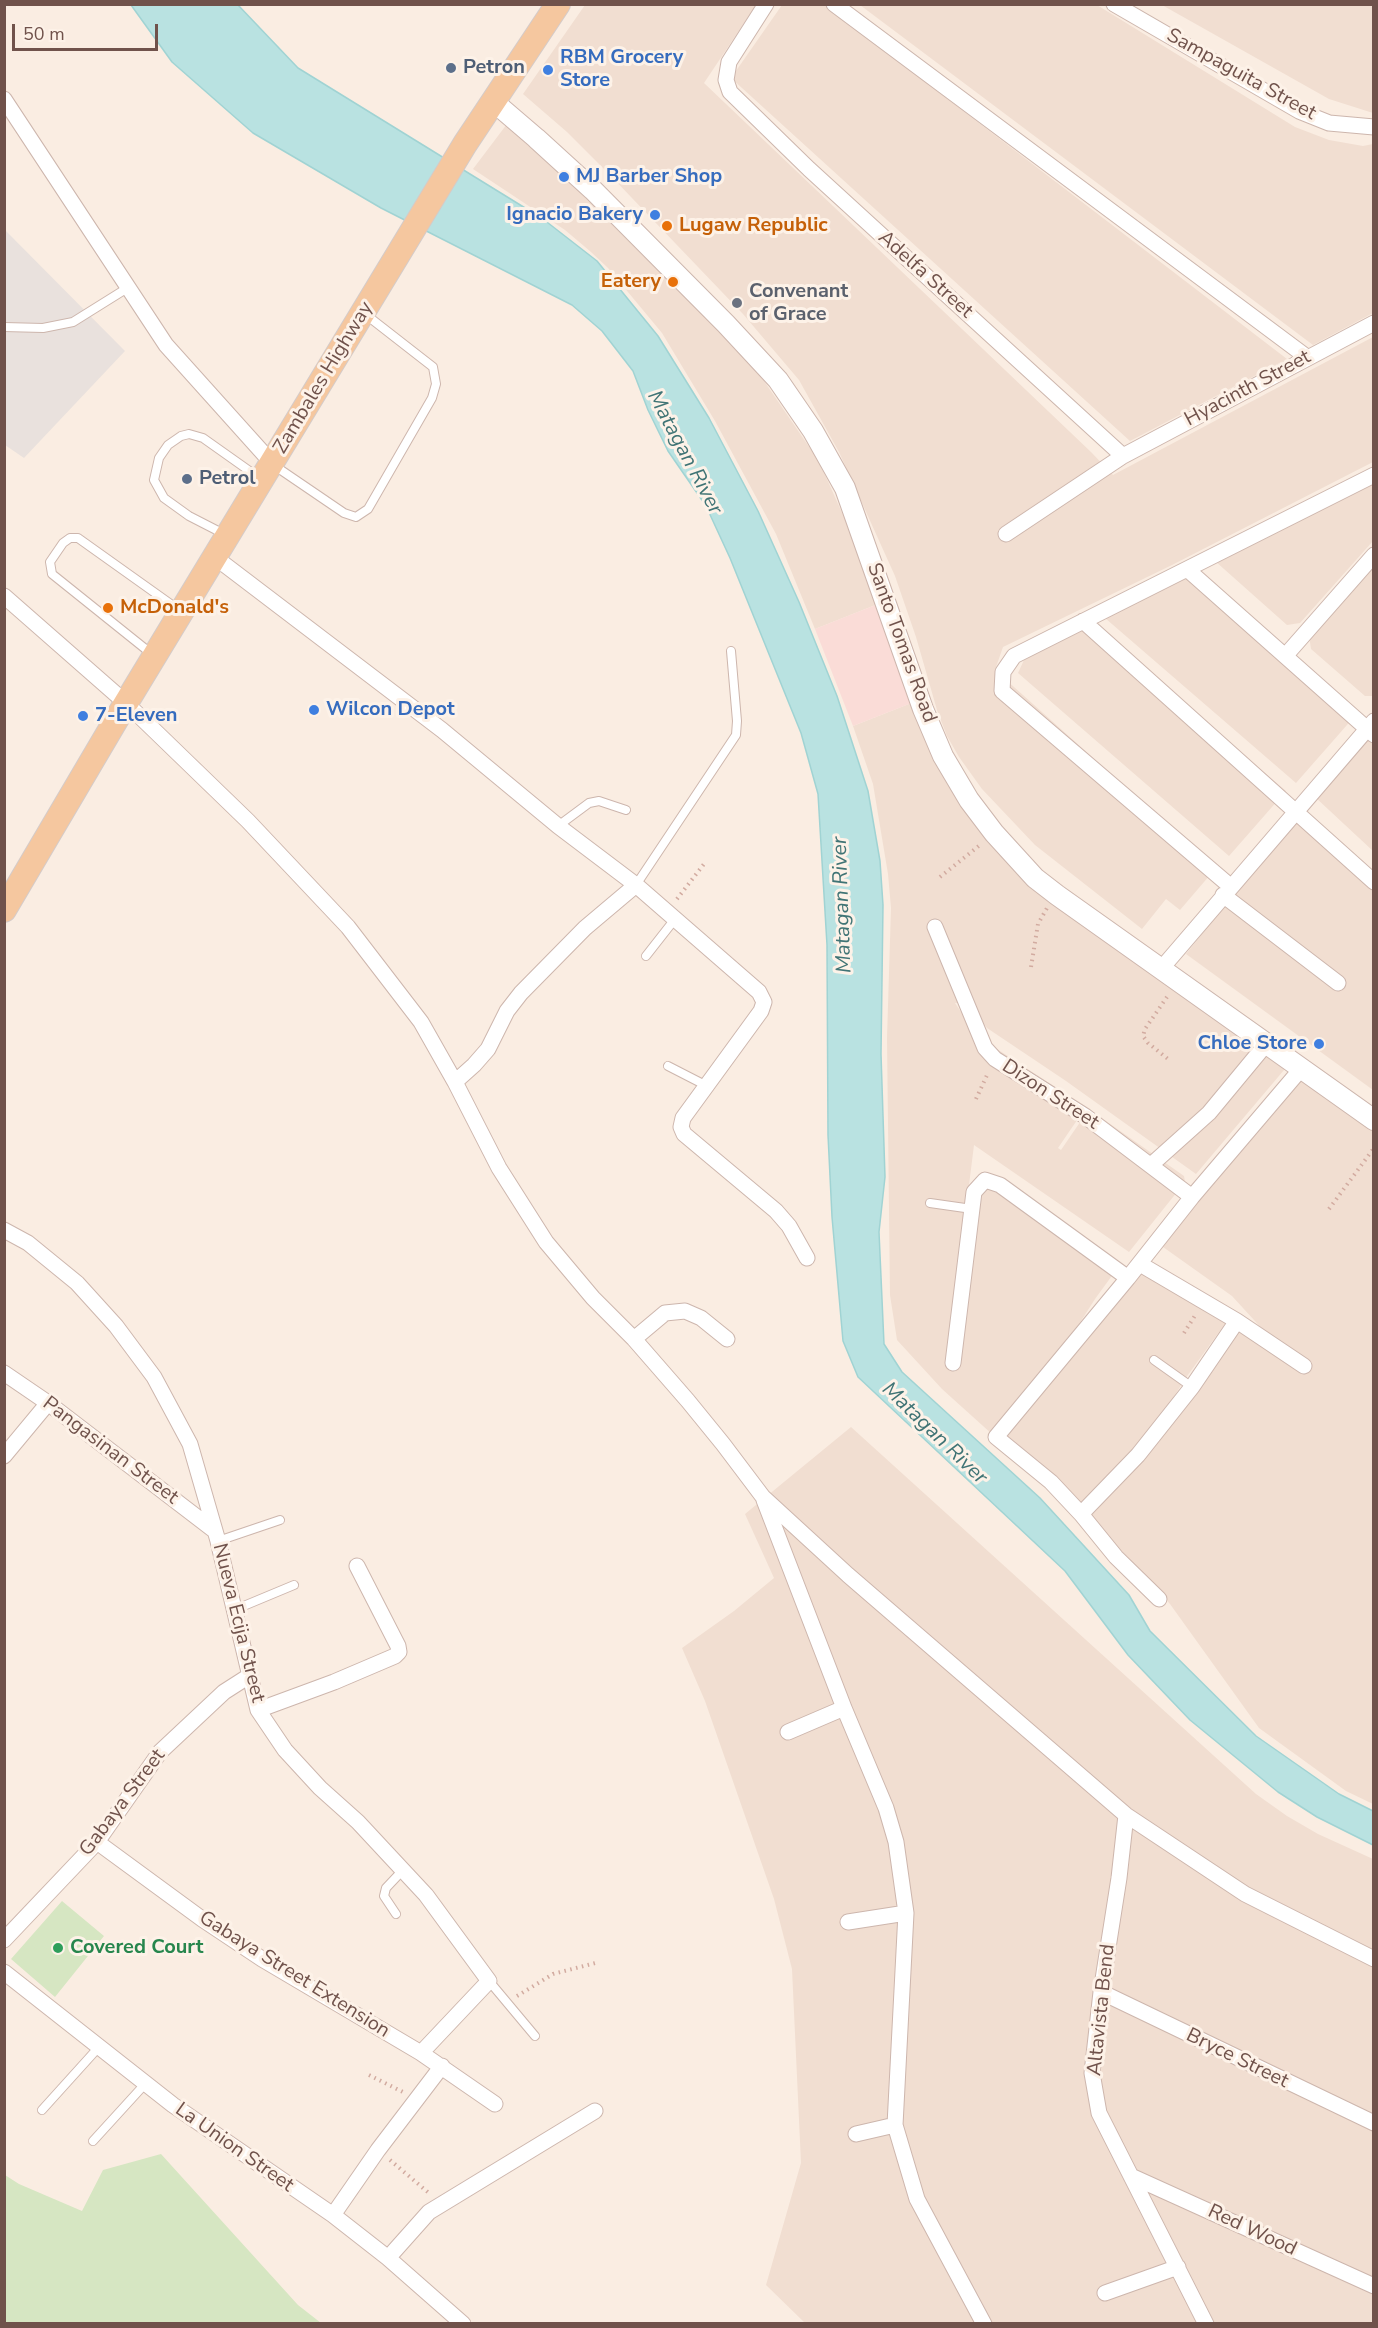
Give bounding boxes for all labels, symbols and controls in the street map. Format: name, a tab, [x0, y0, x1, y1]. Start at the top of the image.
scale bar	[15, 12, 160, 50]
text: 50 m	[23, 22, 65, 46]
street label: Sampaguita Street	[1162, 24, 1320, 126]
place label: RBM Grocery Store	[560, 46, 683, 93]
place label: Petron	[463, 56, 525, 80]
marker: Petron	[444, 61, 458, 75]
marker: RBM Grocery Store	[541, 63, 555, 77]
place label: MJ Barber Shop	[576, 165, 722, 189]
marker: MJ Barber Shop	[557, 170, 571, 184]
place label: Ignacio Bakery	[506, 203, 643, 227]
marker: Ignacio Bakery	[648, 208, 662, 222]
place label: Lugaw Republic	[679, 214, 828, 238]
marker: Lugaw Republic	[660, 219, 674, 233]
street label: Adelfa Street	[873, 226, 977, 324]
place label: Eatery	[601, 270, 661, 294]
marker: Eatery	[666, 275, 680, 289]
place label: Convenant of Grace	[749, 280, 848, 327]
marker: Convenant of Grace	[730, 296, 744, 310]
street label: Zambales Highway	[269, 298, 379, 458]
street label: Hyacinth Street	[1181, 346, 1315, 432]
water label: Matagan River	[641, 387, 727, 519]
place label: Petrol	[199, 467, 256, 491]
marker: Petrol	[180, 472, 194, 486]
street label: Santo Tomas Road	[861, 560, 941, 726]
place label: McDonald's	[120, 596, 229, 620]
marker: McDonald's	[101, 601, 115, 615]
place label: Wilcon Depot	[326, 698, 455, 722]
marker: Wilcon Depot	[307, 703, 321, 717]
place label: 7-Eleven	[95, 704, 177, 728]
marker: 7-Eleven	[76, 709, 90, 723]
water label: Matagan River	[828, 836, 858, 974]
place label: Chloe Store	[1198, 1032, 1307, 1056]
marker: Chloe Store	[1312, 1037, 1326, 1051]
street label: Dizon Street	[997, 1055, 1103, 1135]
water label: Matagan River	[876, 1377, 992, 1491]
street label: Pangasinan Street	[37, 1392, 183, 1510]
street label: Nueva Ecija Street	[207, 1541, 269, 1705]
street label: Gabaya Street	[75, 1745, 171, 1861]
street label: Gabaya Street Extension	[194, 1906, 394, 2044]
place label: Covered Court	[70, 1936, 203, 1960]
marker: Covered Court	[51, 1941, 65, 1955]
street label: Altavista Bend	[1083, 1943, 1121, 2077]
street label: Bryce Street	[1182, 2024, 1292, 2094]
street label: La Union Street	[170, 2098, 298, 2198]
street label: Red Wood	[1204, 2200, 1300, 2262]

